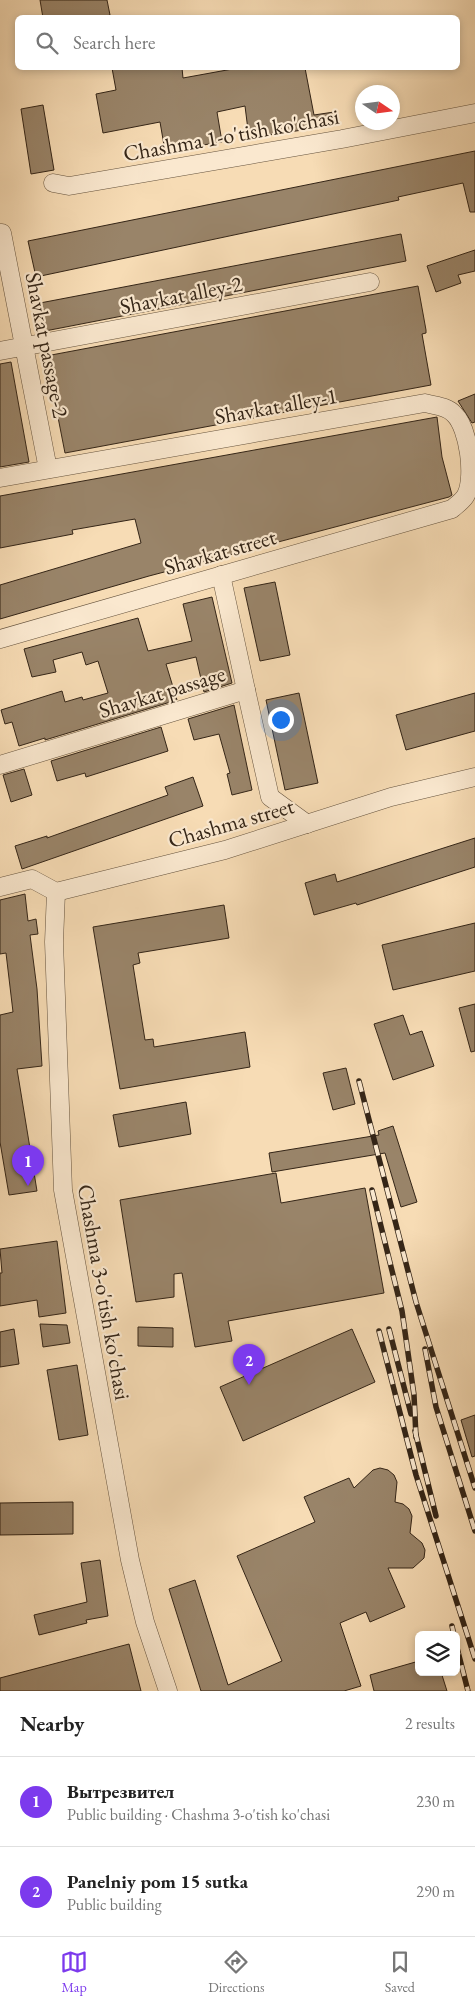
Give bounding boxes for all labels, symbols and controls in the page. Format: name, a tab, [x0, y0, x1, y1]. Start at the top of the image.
search box	[15, 15, 460, 70]
icon: search	[33, 29, 61, 57]
text: Search here	[73, 30, 155, 55]
north arrow	[355, 85, 400, 130]
street label: Chashma 1-o'tish ko'chasi	[121, 102, 341, 168]
street label: Shavkat alley-2	[117, 269, 245, 321]
street label: Shavkat passage-2	[19, 270, 75, 421]
street label: Shavkat alley-1	[212, 381, 340, 431]
street label: Shavkat street	[161, 522, 279, 582]
street label: Shavkat passage	[95, 659, 229, 725]
your location	[268, 707, 294, 733]
street label: Chashma street	[165, 791, 297, 855]
pin: 1	[12, 1145, 44, 1186]
street label: Chashma 3-o'tish ko'chasi	[71, 1182, 137, 1402]
pin: 2	[233, 1344, 265, 1385]
map controls	[415, 1631, 460, 1676]
button: layers	[415, 1631, 460, 1676]
text: Nearby	[20, 1710, 84, 1737]
text: 2 results	[405, 1713, 455, 1734]
text: Вытрезвител	[67, 1779, 174, 1804]
text: 1	[32, 1791, 40, 1812]
text: 230 m	[416, 1791, 455, 1812]
text: Public building · Chashma 3-o'tish ko'chasi	[67, 1804, 330, 1825]
text: Panelniy pom 15 sutka	[67, 1869, 248, 1894]
text: 2	[32, 1881, 40, 1902]
text: 290 m	[416, 1881, 455, 1902]
text: Public building	[67, 1894, 162, 1915]
tab: Map	[60, 1948, 88, 1996]
tab: Directions	[208, 1948, 265, 1996]
tab: Saved	[385, 1948, 415, 1996]

